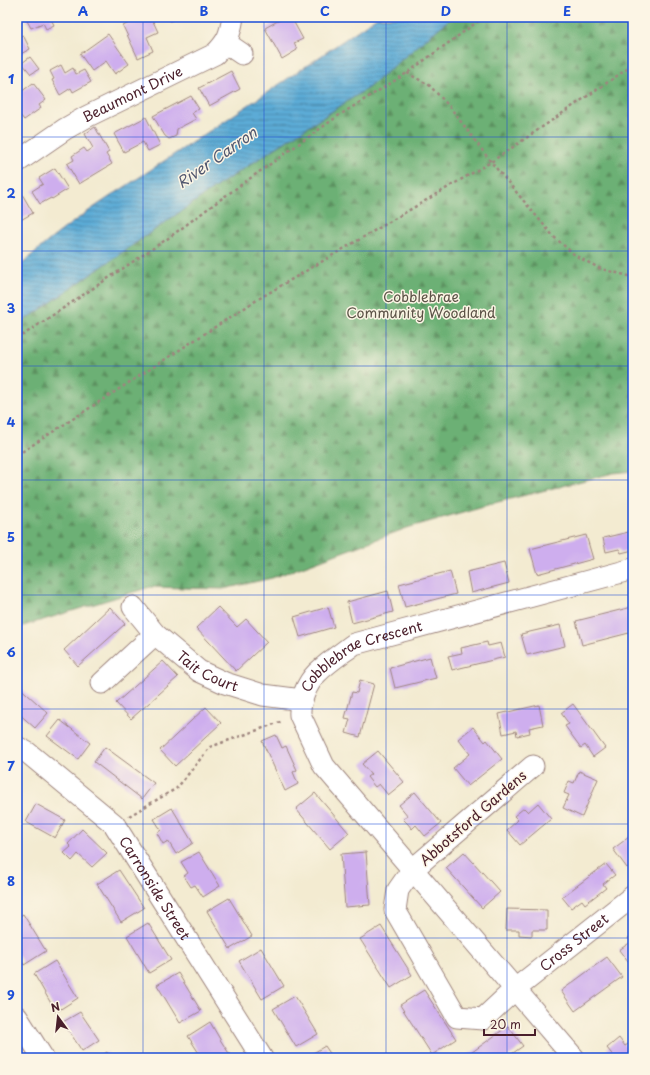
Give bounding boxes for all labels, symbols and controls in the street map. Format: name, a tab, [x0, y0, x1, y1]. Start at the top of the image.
text: A	[78, 1, 88, 20]
text: B	[200, 1, 209, 20]
text: C	[320, 1, 330, 20]
text: D	[441, 1, 451, 20]
text: E	[563, 1, 571, 20]
street label: Beaumont Drive	[78, 60, 186, 127]
text: 1	[8, 69, 14, 88]
water label: River Carron	[171, 120, 262, 193]
text: 2	[6, 183, 16, 202]
park label: Cobblebrae Community Woodland	[346, 286, 496, 323]
text: 3	[7, 298, 16, 317]
text: 4	[7, 412, 16, 431]
text: 5	[7, 527, 15, 546]
street label: Cobblebrae Crescent	[295, 615, 425, 696]
text: 6	[6, 642, 16, 661]
street label: Tait Court	[172, 645, 241, 697]
text: 7	[7, 756, 15, 775]
street label: Abbotsford Gardens	[414, 765, 531, 870]
street label: Carronside Street	[114, 832, 196, 944]
text: 8	[7, 871, 15, 890]
street label: Cross Street	[535, 908, 613, 976]
text: 9	[7, 985, 15, 1004]
north arrow	[38, 997, 78, 1037]
text: N	[49, 997, 62, 1016]
scale bar	[484, 1011, 535, 1037]
text: 20 m	[490, 1015, 521, 1033]

